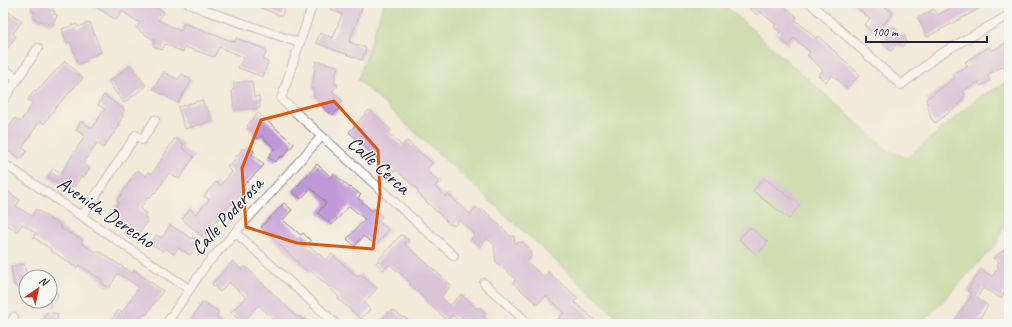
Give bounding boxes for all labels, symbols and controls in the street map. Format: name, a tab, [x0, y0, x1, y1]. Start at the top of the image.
scale bar	[866, 18, 987, 44]
text: 100 m	[872, 24, 899, 40]
street label: Calle Cerca	[343, 130, 416, 200]
street label: Avenida Derecho	[53, 170, 160, 254]
street label: Calle Poderosa	[186, 171, 270, 260]
north arrow	[18, 269, 58, 309]
text: N	[37, 273, 52, 290]

